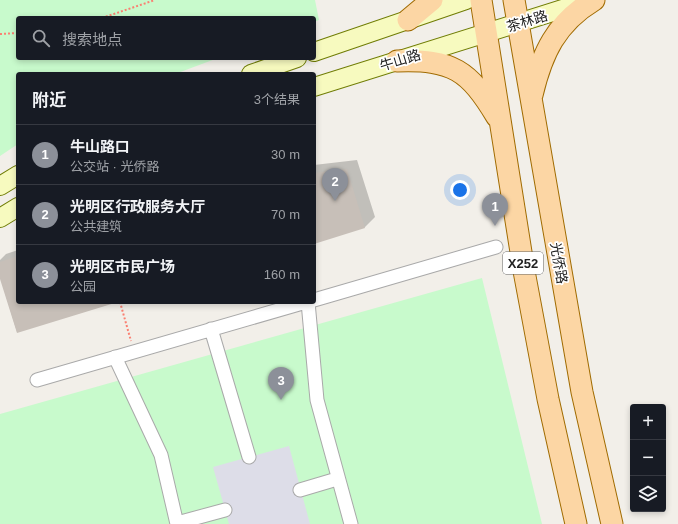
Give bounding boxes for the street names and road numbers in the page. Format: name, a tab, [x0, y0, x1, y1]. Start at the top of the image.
street label: 茶林路	[505, 7, 549, 35]
street label: 牛山路	[378, 46, 422, 74]
street label: 光侨路	[547, 241, 571, 285]
road number: X252	[503, 252, 543, 274]

